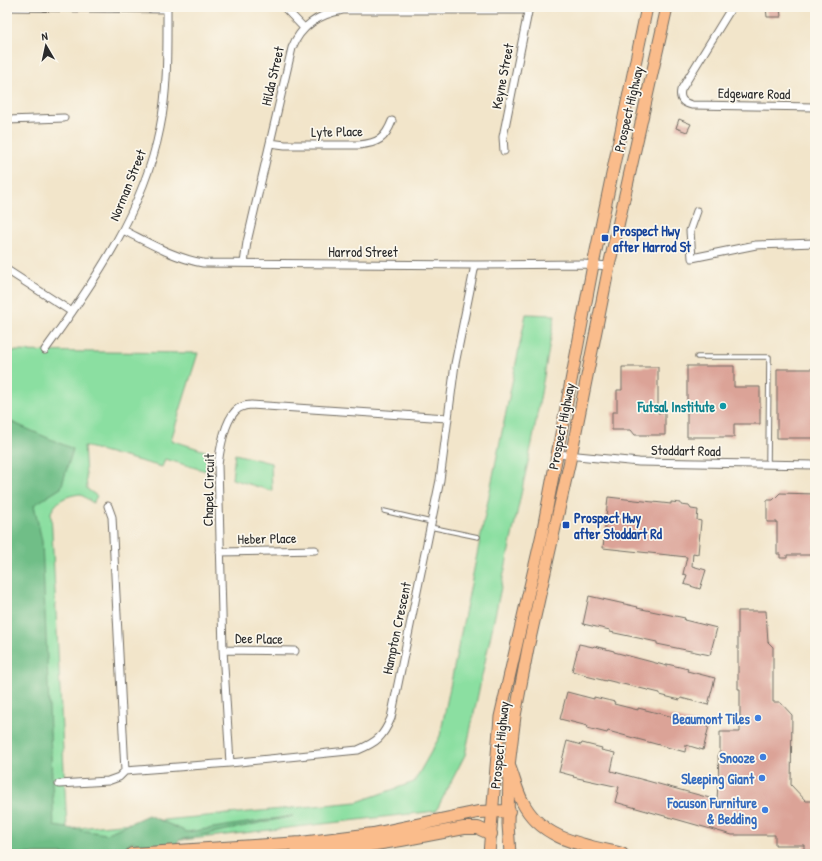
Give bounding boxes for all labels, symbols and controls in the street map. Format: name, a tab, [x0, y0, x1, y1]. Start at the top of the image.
north arrow	[26, 26, 66, 66]
text: N	[40, 29, 49, 43]
street label: Keyne Street	[486, 41, 519, 111]
street label: Hilda Street	[256, 44, 288, 107]
street label: Prospect Highway	[609, 64, 648, 154]
street label: Edgeware Road	[718, 83, 791, 104]
street label: Lyte Place	[311, 121, 363, 142]
street label: Norman Street	[104, 146, 150, 224]
place label: Prospect Hwy after Harrod St	[613, 221, 692, 256]
marker: Prospect Hwy after Harrod St	[600, 233, 610, 243]
street label: Harrod Street	[328, 242, 398, 261]
street label: Prospect Highway	[543, 381, 580, 471]
place label: Futsal Institute	[637, 397, 715, 416]
marker: Futsal Institute	[718, 401, 728, 411]
street label: Stoddart Road	[651, 440, 722, 460]
street label: Chapel Circuit	[198, 453, 219, 527]
place label: Prospect Hwy after Stoddart Rd	[574, 508, 663, 543]
marker: Prospect Hwy after Stoddart Rd	[561, 520, 571, 530]
street label: Heber Place	[237, 528, 297, 548]
street label: Hampton Crescent	[377, 580, 416, 676]
street label: Dee Place	[235, 628, 284, 648]
street label: Prospect Highway	[485, 700, 514, 790]
place label: Beaumont Tiles	[672, 709, 751, 728]
marker: Beaumont Tiles	[753, 713, 763, 723]
place label: Snooze	[719, 748, 755, 767]
marker: Snooze	[758, 752, 768, 762]
place label: Sleeping Giant	[681, 769, 755, 790]
marker: Sleeping Giant	[757, 773, 767, 783]
place label: Focuson Furniture & Bedding	[666, 793, 757, 830]
marker: Focuson Furniture & Bedding	[760, 805, 770, 815]

